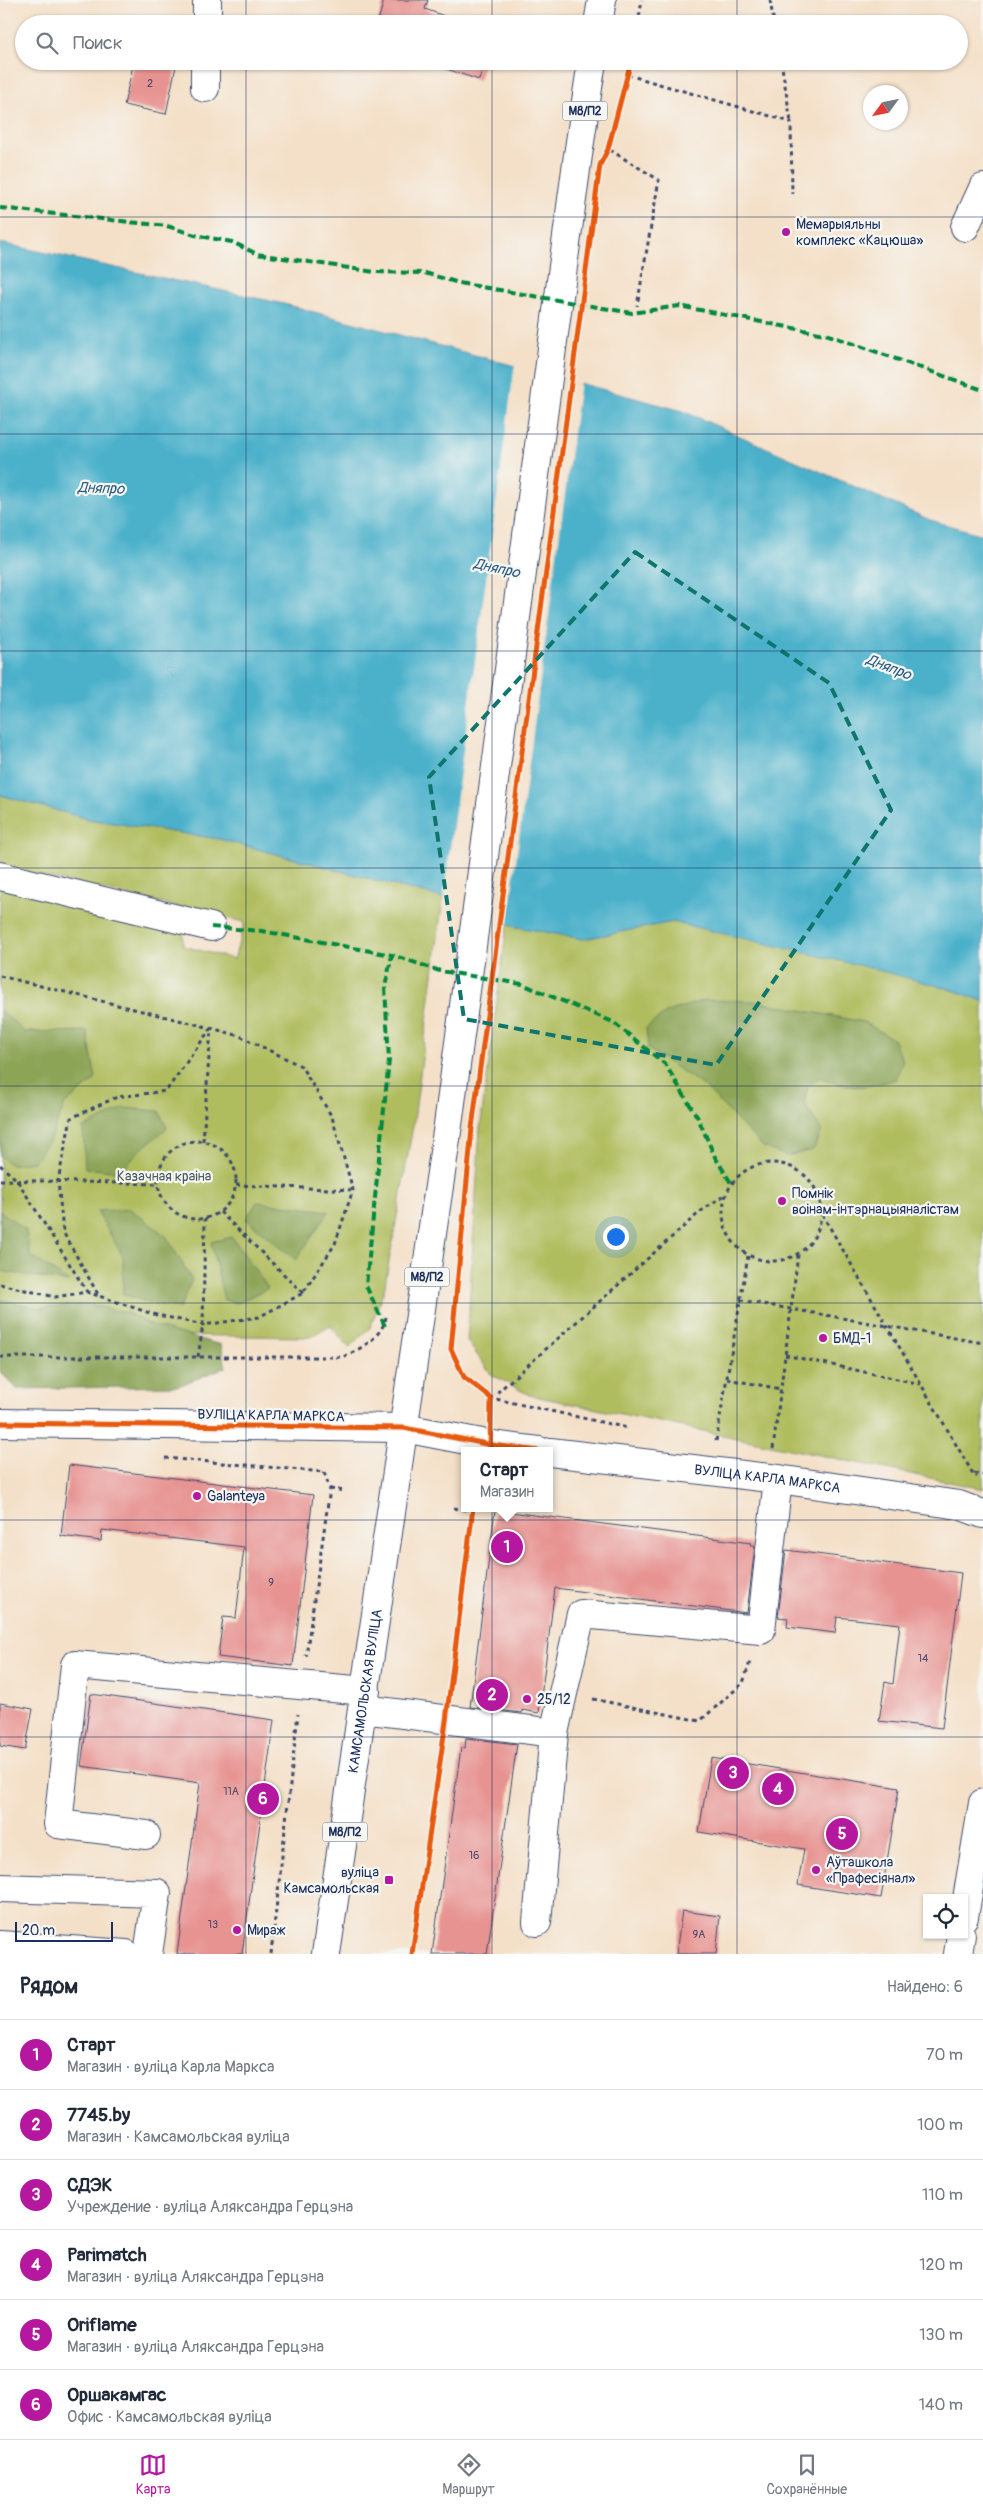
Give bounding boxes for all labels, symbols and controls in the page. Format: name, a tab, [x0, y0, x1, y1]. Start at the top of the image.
search box	[15, 15, 968, 70]
icon: search	[33, 29, 61, 57]
text: Поиск	[73, 31, 123, 55]
house number: 2	[147, 77, 153, 90]
north arrow	[863, 85, 908, 130]
road number: М8/П2	[562, 102, 608, 120]
place label: Мемарыяльны комплекс «Кацюша»	[796, 216, 923, 249]
marker: Мемарыяльны комплекс «Кацюша»	[780, 226, 792, 238]
water label: Дняпро	[77, 478, 125, 499]
water label: Дняпро	[471, 554, 522, 583]
water label: Дняпро	[863, 650, 915, 685]
park label: Казачная краіна	[117, 1168, 211, 1185]
place label: Помнік воінам-інтэрнацыяналістам	[792, 1185, 959, 1218]
marker: Помнік воінам-інтэрнацыяналістам	[776, 1195, 788, 1207]
your location	[603, 1224, 629, 1250]
road number: М8/П2	[404, 1268, 450, 1286]
place label: БМД-1	[833, 1330, 871, 1347]
marker: БМД-1	[817, 1332, 829, 1344]
street label: ВУЛІЦА КАРЛА МАРКСА	[197, 1406, 345, 1425]
popup	[461, 1447, 553, 1512]
text: Старт	[480, 1458, 528, 1482]
street label: ВУЛІЦА КАРЛА МАРКСА	[693, 1461, 842, 1497]
text: Магазин	[480, 1482, 534, 1502]
place label: Galanteya	[207, 1488, 265, 1505]
marker: Galanteya	[191, 1490, 203, 1502]
pin: 1	[491, 1528, 523, 1566]
house number: 9	[268, 1576, 274, 1589]
street label: КАМСАМОЛЬСКАЯ ВУЛІЦА	[345, 1608, 386, 1774]
house number: 14	[918, 1652, 929, 1665]
pin: 2	[476, 1676, 508, 1714]
place label: 25/12	[537, 1691, 571, 1708]
marker: 25/12	[521, 1693, 533, 1705]
pin: 3	[717, 1754, 749, 1792]
pin: 4	[762, 1770, 794, 1808]
pin: 6	[247, 1780, 279, 1818]
house number: 11А	[223, 1785, 239, 1798]
pin: 5	[826, 1815, 858, 1853]
road number: М8/П2	[322, 1822, 368, 1841]
house number: 16	[469, 1849, 479, 1862]
place label: Аўташкола «Прафесіянал»	[826, 1854, 915, 1887]
place label: вуліца Камсамольская	[284, 1864, 379, 1897]
marker: Аўташкола «Прафесіянал»	[810, 1864, 822, 1876]
marker: вуліца Камсамольская	[383, 1874, 395, 1886]
map controls	[923, 1894, 968, 1939]
button: locate	[923, 1894, 968, 1939]
house number: 13	[208, 1918, 218, 1931]
scale bar	[15, 1919, 112, 1942]
text: 20 m	[22, 1922, 55, 1939]
place label: Мираж	[247, 1922, 285, 1939]
marker: Мираж	[231, 1924, 243, 1936]
house number: 9А	[693, 1928, 705, 1941]
text: Рядом	[20, 1973, 78, 2000]
text: Найдено: 6	[887, 1977, 963, 1997]
text: Старт	[67, 2033, 116, 2057]
text: 1	[33, 2045, 39, 2065]
text: 70 m	[926, 2045, 963, 2065]
text: Магазин · вуліца Карла Маркса	[67, 2057, 275, 2077]
text: 7745.by	[67, 2103, 130, 2127]
text: 2	[32, 2115, 40, 2135]
text: 100 m	[917, 2115, 963, 2135]
text: Магазин · Камсамольская вуліца	[67, 2127, 290, 2147]
text: СДЭК	[67, 2173, 112, 2197]
text: 3	[32, 2185, 40, 2205]
text: 110 m	[922, 2185, 963, 2205]
text: Учреждение · вуліца Аляксандра Герцэна	[67, 2197, 353, 2217]
text: Parimatch	[67, 2243, 147, 2267]
text: 4	[31, 2255, 41, 2275]
text: 120 m	[919, 2255, 963, 2275]
text: Магазин · вуліца Аляксандра Герцэна	[67, 2267, 324, 2287]
text: Oriflame	[67, 2313, 137, 2337]
text: 5	[32, 2325, 40, 2345]
text: 130 m	[919, 2325, 963, 2345]
text: Магазин · вуліца Аляксандра Герцэна	[67, 2337, 324, 2357]
text: Оршакамгас	[67, 2383, 166, 2407]
text: 6	[31, 2395, 41, 2415]
text: 140 m	[919, 2395, 963, 2415]
text: Офис · Камсамольская вуліца	[67, 2407, 272, 2427]
tab: Карта	[136, 2451, 171, 2498]
tab: Маршрут	[442, 2451, 495, 2498]
tab: Сохранённые	[766, 2451, 847, 2498]

